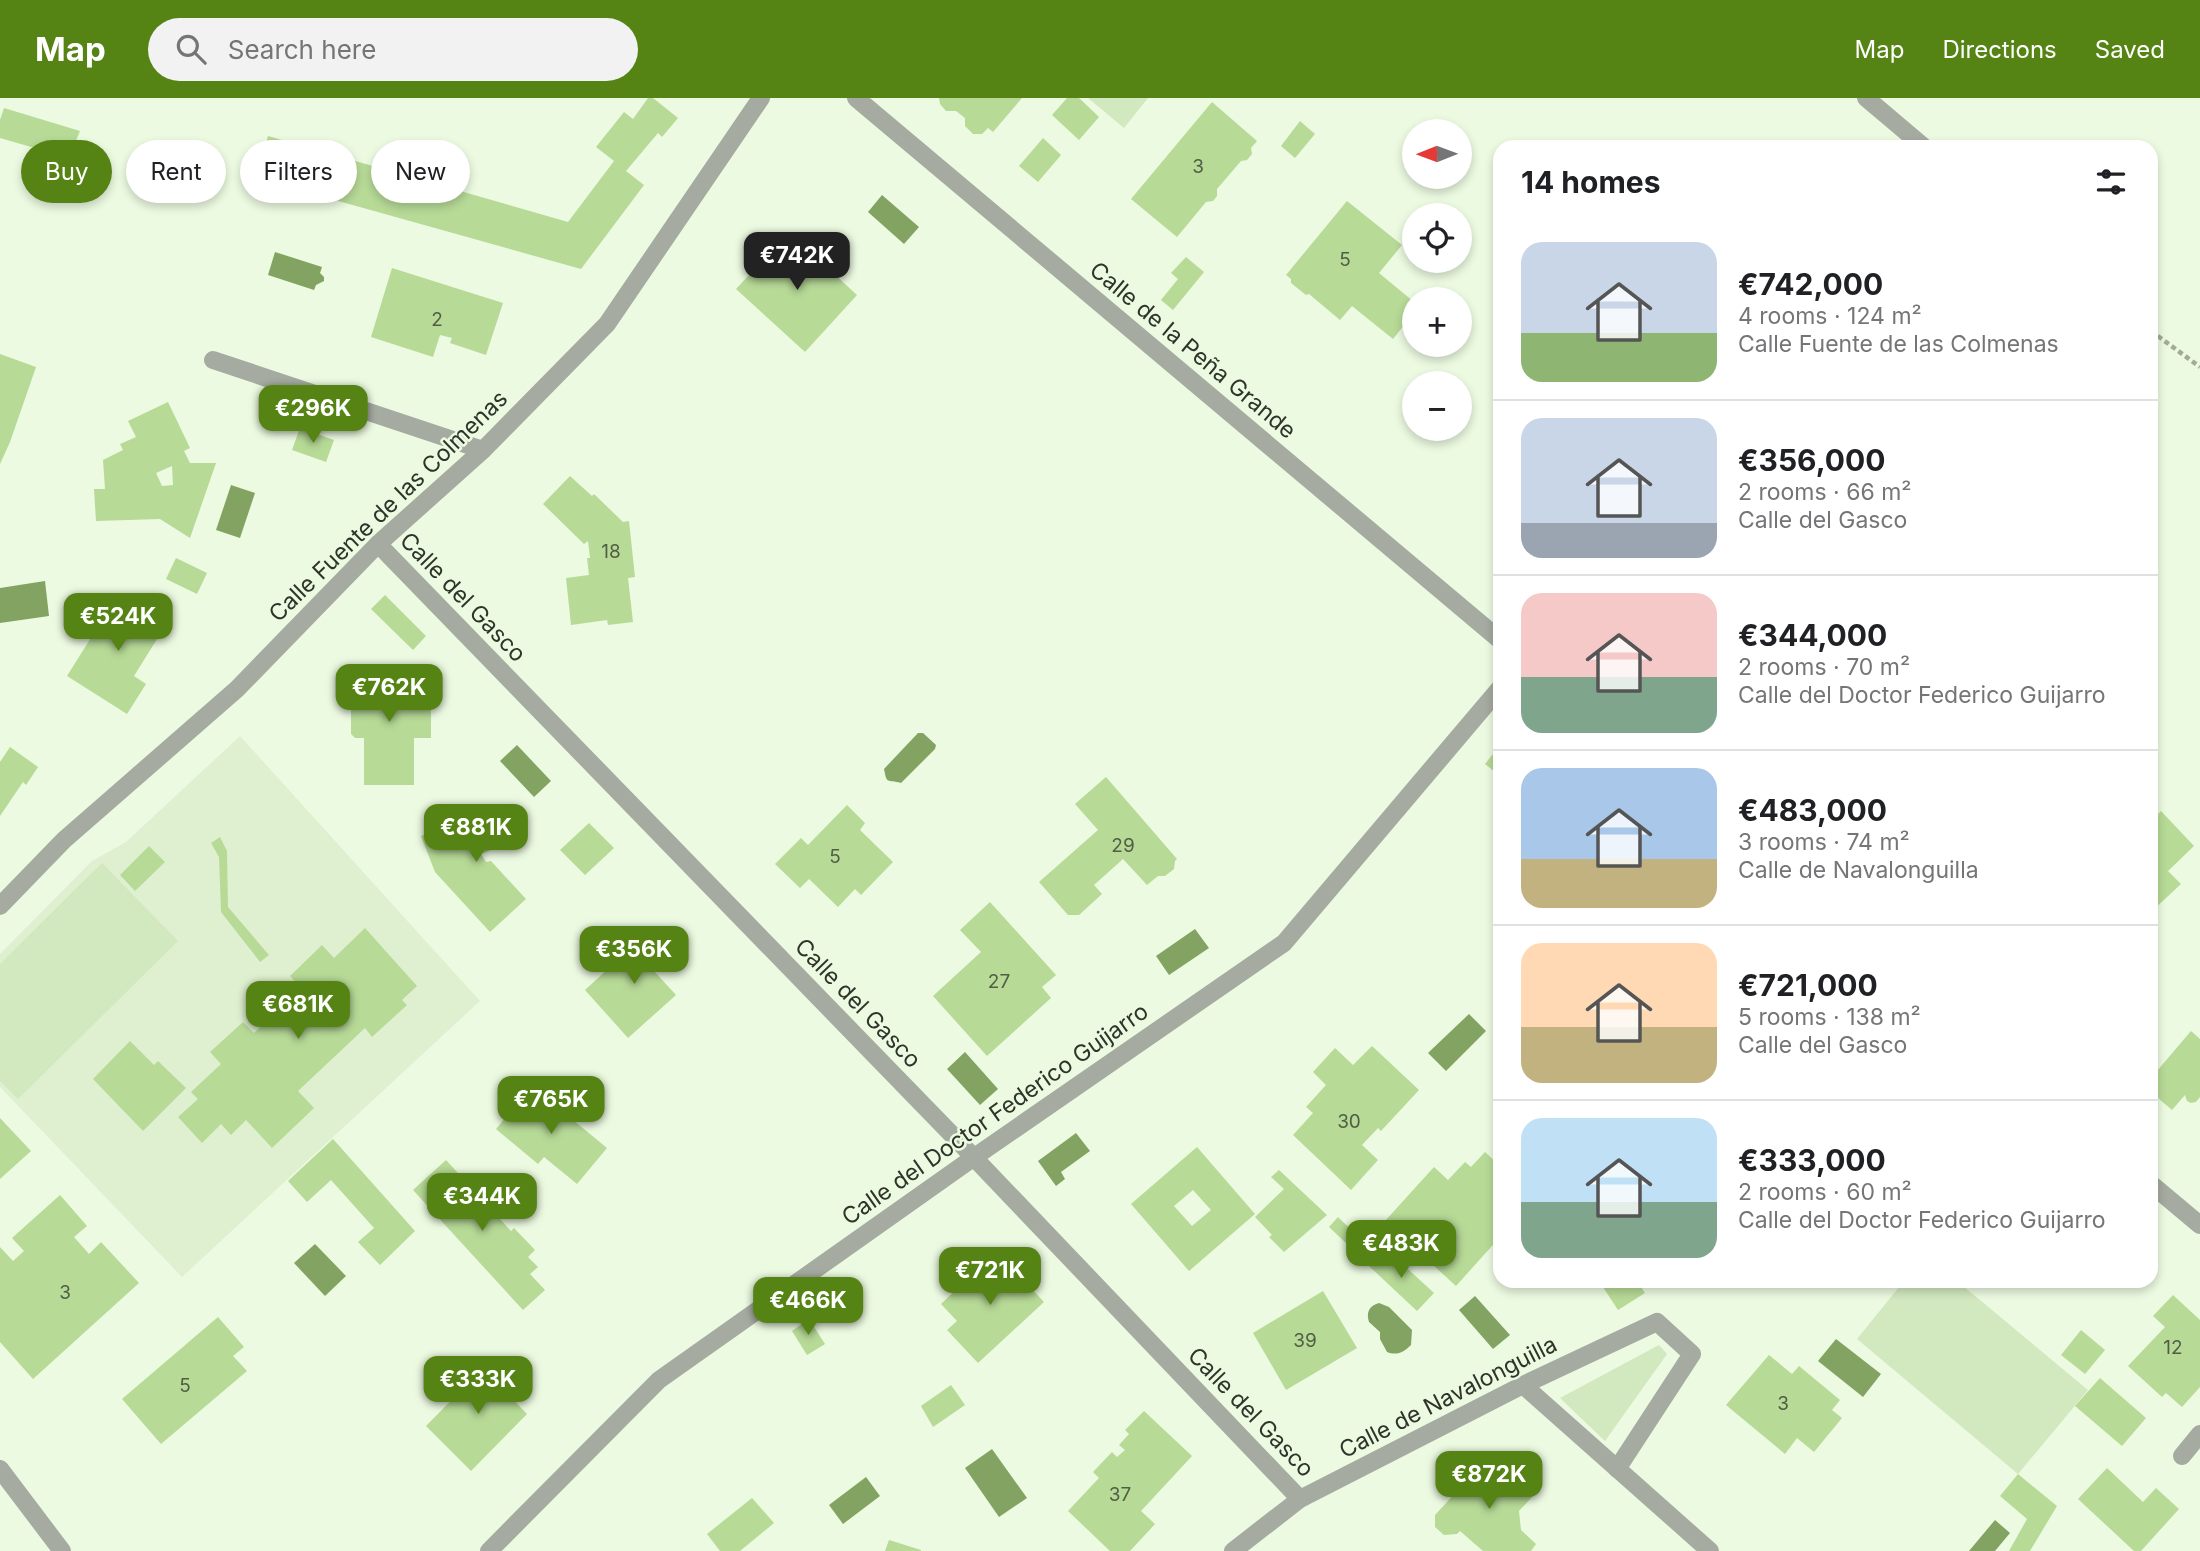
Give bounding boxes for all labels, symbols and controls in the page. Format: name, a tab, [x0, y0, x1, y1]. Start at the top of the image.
search box	[148, 18, 638, 81]
text: Map	[35, 29, 106, 69]
icon: search	[172, 30, 210, 68]
text: Search here	[228, 34, 376, 65]
text: Map	[1855, 35, 1904, 64]
text: Directions	[1942, 35, 2057, 64]
text: Saved	[2095, 35, 2165, 64]
north arrow	[1402, 119, 1472, 189]
map controls	[1402, 119, 1472, 441]
chip: Buy	[21, 140, 112, 203]
chip: Rent	[126, 140, 226, 203]
chip: Filters	[240, 140, 357, 203]
chip: New	[371, 140, 470, 203]
house number: 3	[1192, 155, 1204, 178]
icon: filters	[2092, 163, 2130, 201]
text: 14 homes	[1521, 164, 1660, 200]
button: locate	[1402, 203, 1472, 273]
pin: €742K	[748, 232, 846, 292]
text: €742K	[760, 241, 834, 269]
house number: 5	[1339, 248, 1351, 271]
street label: Calle de la Peña Grande	[1084, 256, 1302, 444]
text: €742,000	[1738, 266, 1883, 302]
icon: home	[1577, 270, 1661, 354]
button: +	[1402, 287, 1472, 357]
text: 4 rooms · 124 m²	[1738, 302, 1922, 330]
house number: 2	[431, 308, 443, 331]
text: Calle Fuente de las Colmenas	[1738, 330, 2059, 358]
button: −	[1402, 371, 1472, 441]
street label: Calle Fuente de las Colmenas	[263, 385, 513, 627]
pin: €296K	[264, 386, 362, 445]
text: €296K	[275, 394, 351, 422]
text: €356,000	[1738, 442, 1886, 478]
icon: home	[1577, 446, 1661, 530]
text: 2 rooms · 66 m²	[1738, 478, 1912, 506]
text: Calle del Gasco	[1738, 506, 1907, 534]
street label: Calle del Gasco	[394, 526, 532, 668]
house number: 18	[601, 540, 621, 563]
pin: €524K	[69, 594, 167, 653]
text: €524K	[80, 602, 156, 630]
text: €344,000	[1738, 617, 1887, 653]
icon: home	[1577, 621, 1661, 705]
text: 2 rooms · 70 m²	[1738, 653, 1910, 681]
pin: €762K	[340, 664, 438, 724]
text: €762K	[352, 673, 426, 701]
text: Calle del Doctor Federico Guijarro	[1738, 681, 2105, 709]
text: €483,000	[1738, 792, 1887, 828]
icon: home	[1577, 796, 1661, 880]
pin: €881K	[427, 804, 525, 864]
text: €881K	[440, 813, 512, 841]
text: 3 rooms · 74 m²	[1738, 828, 1910, 856]
house number: 29	[1111, 834, 1135, 857]
house number: 5	[829, 845, 841, 868]
text: Calle de Navalonguilla	[1738, 856, 1979, 884]
pin: €356K	[585, 926, 683, 986]
street label: Calle del Gasco	[789, 932, 927, 1074]
text: €356K	[596, 935, 672, 963]
text: €721,000	[1738, 967, 1878, 1003]
house number: 27	[988, 970, 1010, 993]
icon: home	[1577, 971, 1661, 1055]
pin: €681K	[249, 982, 347, 1041]
text: €681K	[262, 990, 334, 1018]
street label: Calle del Doctor Federico Guijarro	[836, 997, 1154, 1231]
text: 5 rooms · 138 m²	[1738, 1003, 1921, 1031]
text: Calle del Gasco	[1738, 1031, 1907, 1059]
pin: €765K	[502, 1076, 600, 1136]
text: €765K	[514, 1085, 588, 1113]
house number: 30	[1337, 1110, 1361, 1133]
text: €333,000	[1738, 1142, 1886, 1178]
icon: home	[1577, 1146, 1661, 1230]
pin: €344K	[433, 1174, 531, 1233]
text: 2 rooms · 60 m²	[1738, 1178, 1912, 1206]
text: €344K	[443, 1182, 521, 1210]
text: Calle del Doctor Federico Guijarro	[1738, 1206, 2105, 1234]
pin: €483K	[1352, 1220, 1450, 1280]
text: €483K	[1362, 1229, 1440, 1257]
pin: €721K	[941, 1248, 1039, 1307]
text: €721K	[955, 1256, 1025, 1284]
pin: €466K	[759, 1278, 857, 1337]
house number: 3	[59, 1281, 71, 1304]
text: €466K	[769, 1286, 847, 1314]
house number: 39	[1293, 1329, 1317, 1352]
street label: Calle de Navalonguilla	[1334, 1330, 1562, 1464]
house number: 12	[2163, 1336, 2183, 1359]
street label: Calle del Gasco	[1182, 1341, 1320, 1483]
pin: €333K	[429, 1356, 527, 1416]
text: €333K	[440, 1365, 516, 1393]
house number: 5	[179, 1374, 191, 1397]
house number: 3	[1777, 1392, 1789, 1415]
pin: €872K	[1440, 1452, 1538, 1511]
text: €872K	[1451, 1460, 1527, 1488]
house number: 37	[1109, 1483, 1131, 1506]

